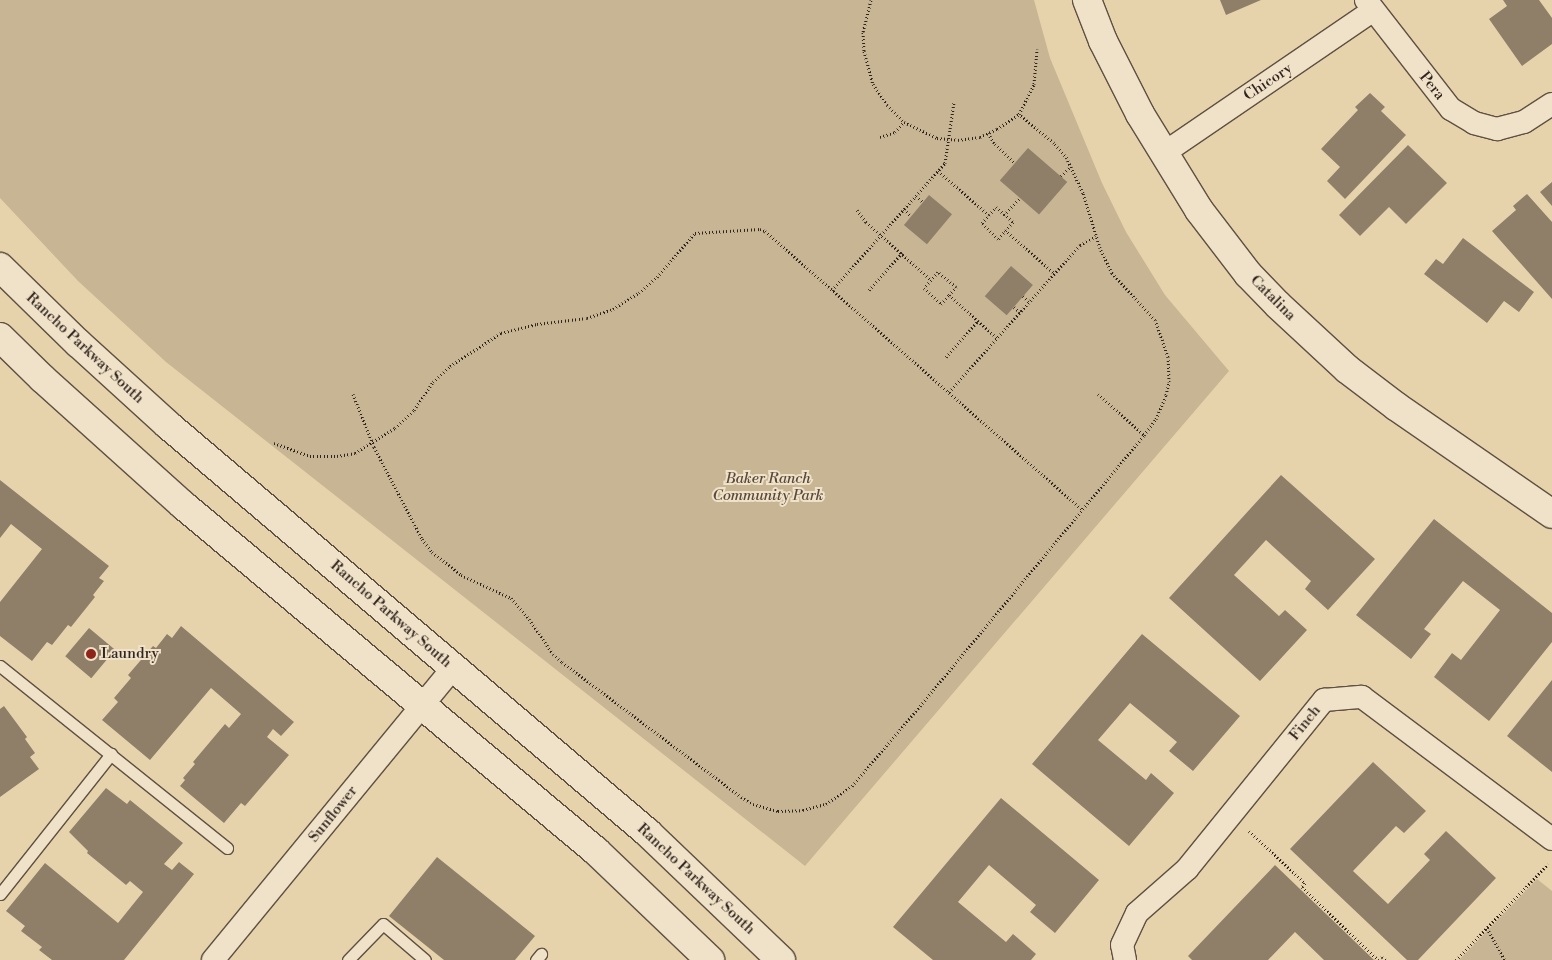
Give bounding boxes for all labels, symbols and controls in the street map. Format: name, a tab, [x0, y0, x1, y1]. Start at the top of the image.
street label: Chicory	[1240, 59, 1296, 105]
street label: Pera	[1415, 68, 1449, 104]
street label: Catalina	[1246, 271, 1300, 325]
street label: Rancho Parkway South	[22, 289, 148, 407]
park label: Baker Ranch Community Park	[713, 469, 823, 504]
street label: Rancho Parkway South	[327, 556, 455, 672]
place label: Laundry	[101, 645, 159, 663]
marker: Laundry	[85, 648, 97, 660]
street label: Finch	[1285, 702, 1325, 744]
street label: Sunflower	[305, 782, 361, 846]
street label: Rancho Parkway South	[633, 820, 759, 938]

